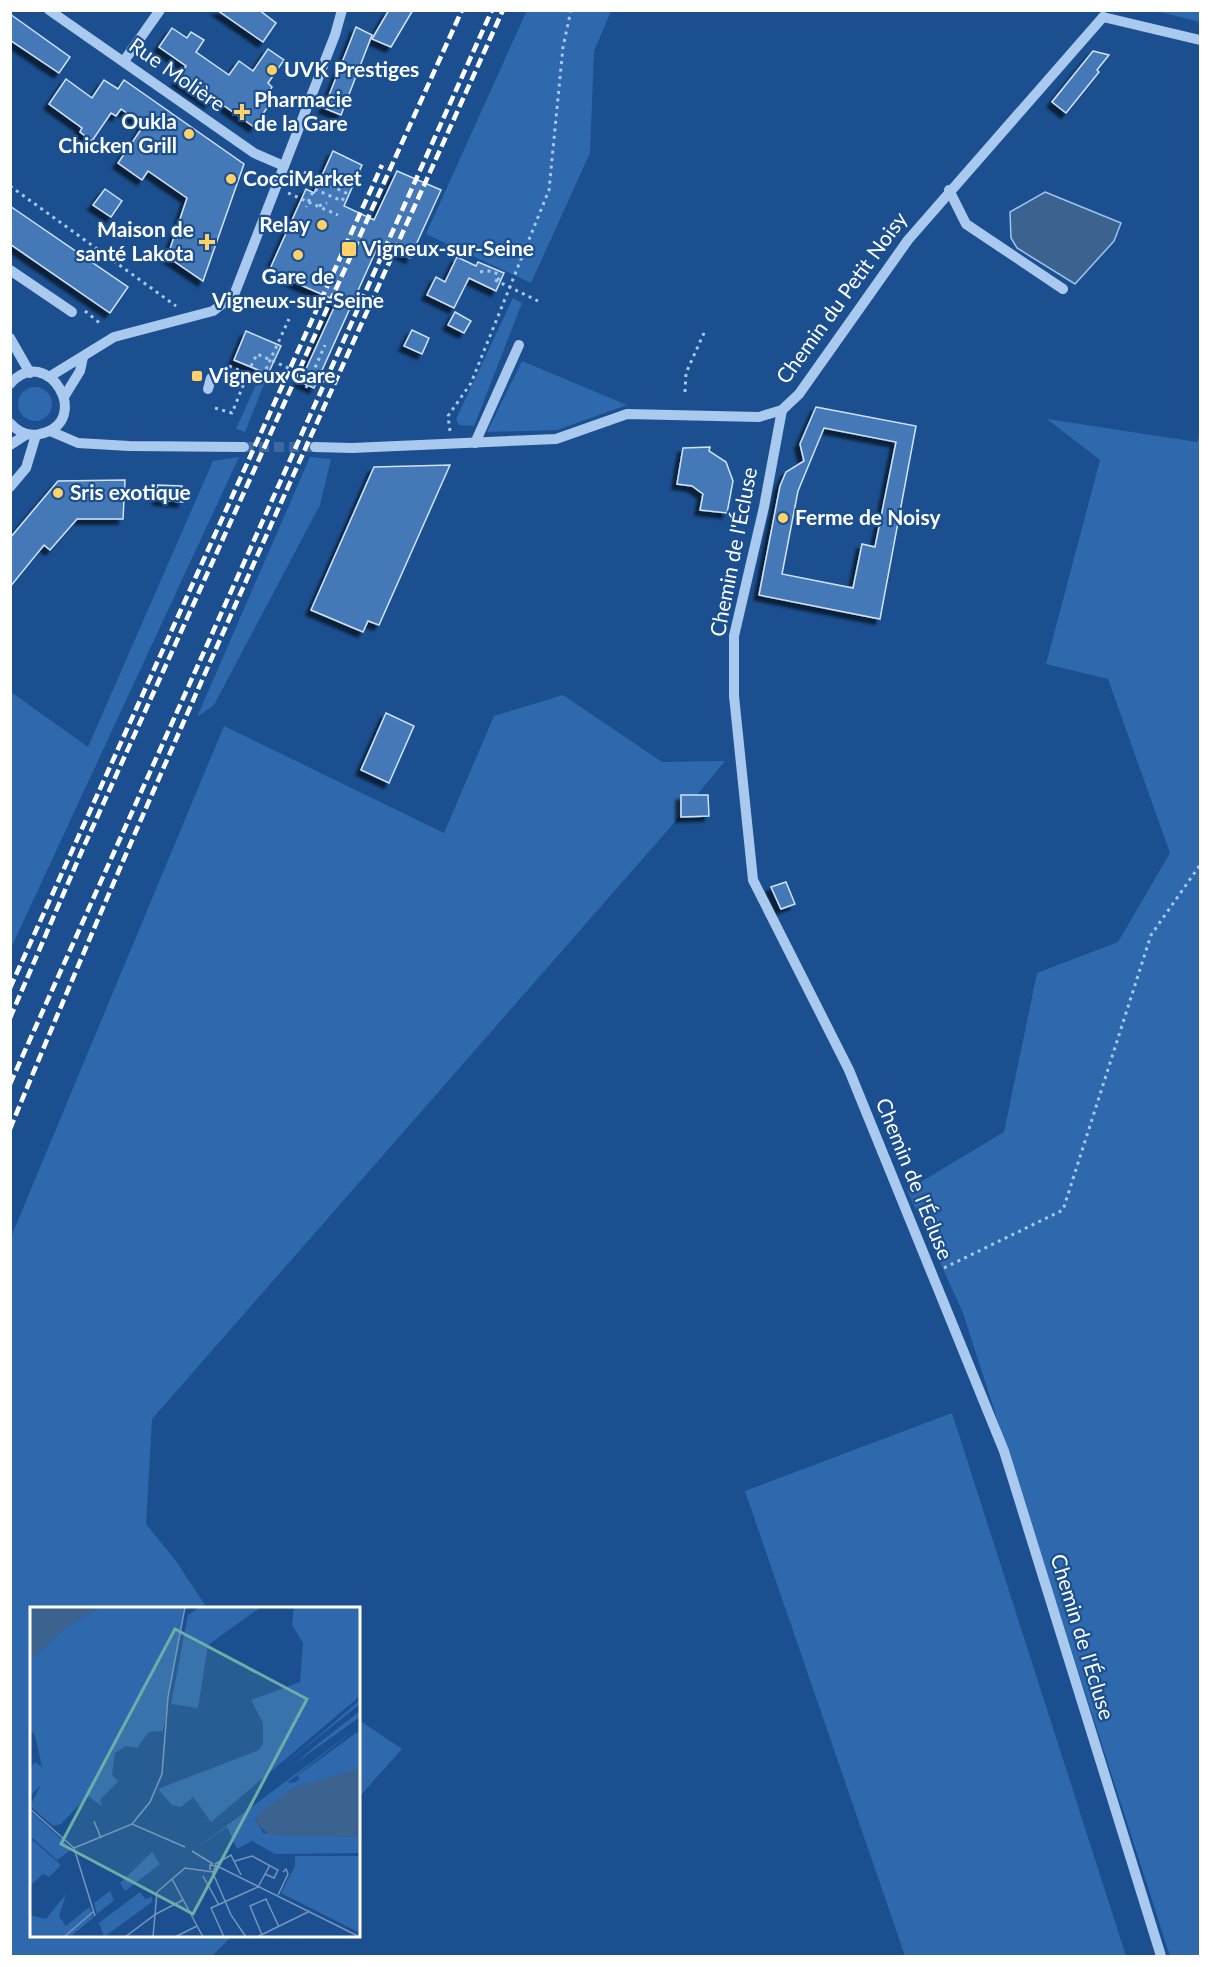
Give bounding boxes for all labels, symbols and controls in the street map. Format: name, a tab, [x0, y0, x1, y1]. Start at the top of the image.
street label: Rue Molière	[125, 32, 231, 116]
place label: UVK Prestiges	[284, 56, 419, 81]
marker: UVK Prestiges	[265, 63, 279, 77]
place label: Pharmacie de la Gare	[254, 86, 352, 135]
marker: Pharmacie de la Gare	[235, 105, 249, 119]
place label: Oukla Chicken Grill	[58, 108, 177, 157]
marker: Oukla Chicken Grill	[182, 127, 196, 141]
place label: CocciMarket	[243, 165, 362, 190]
marker: CocciMarket	[224, 172, 238, 186]
street label: Chemin du Petit Noisy	[770, 206, 912, 388]
place label: Relay	[259, 211, 311, 236]
place label: Maison de santé Lakota	[76, 216, 194, 265]
marker: Relay	[315, 218, 329, 232]
marker: Maison de santé Lakota	[198, 233, 216, 251]
place label: Vigneux-sur-Seine	[361, 235, 534, 260]
marker: Vigneux-sur-Seine	[340, 240, 358, 258]
marker: Gare de Vigneux-sur-Seine	[291, 248, 305, 262]
place label: Gare de Vigneux-sur-Seine	[211, 263, 384, 312]
place label: Vigneux Gare	[208, 362, 336, 387]
marker: Vigneux Gare	[190, 369, 204, 383]
street label: Chemin de l'Écluse	[704, 465, 761, 639]
place label: Sris exotique	[70, 479, 191, 504]
marker: Sris exotique	[51, 486, 65, 500]
place label: Ferme de Noisy	[795, 504, 941, 529]
marker: Ferme de Noisy	[776, 511, 790, 525]
street label: Chemin de l'Écluse	[872, 1094, 959, 1263]
street label: Chemin de l'Écluse	[1046, 1551, 1121, 1723]
inset map	[30, 1607, 360, 1937]

